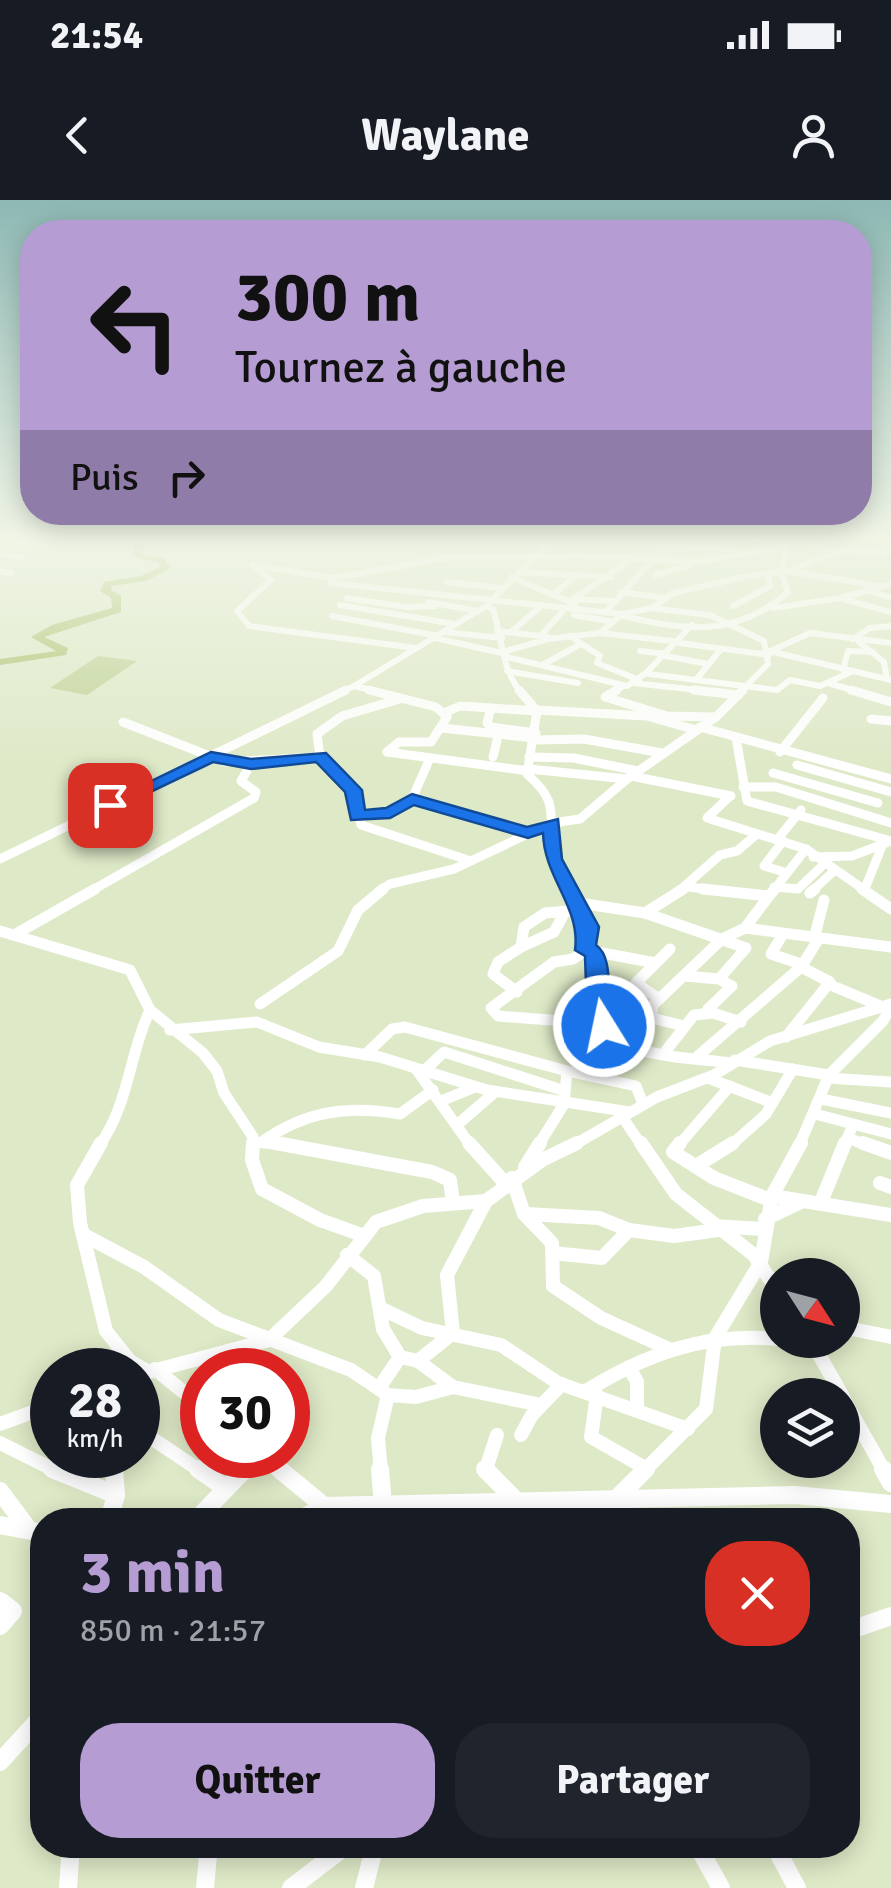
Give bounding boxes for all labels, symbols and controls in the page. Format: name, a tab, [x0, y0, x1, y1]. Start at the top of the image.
text: 21:54	[50, 12, 143, 59]
icon: back	[50, 108, 105, 163]
text: Waylane	[361, 108, 530, 163]
icon: person	[786, 108, 841, 163]
text: 300 m	[235, 254, 420, 340]
icon: left	[70, 260, 200, 390]
text: Tournez à gauche	[235, 340, 567, 395]
icon: right	[159, 450, 214, 505]
text: Puis	[70, 454, 139, 501]
pin	[68, 763, 153, 848]
icon: arrive	[83, 778, 138, 833]
position arrow	[552, 974, 656, 1078]
north arrow	[760, 1258, 860, 1358]
map controls	[760, 1258, 860, 1478]
speed limit sign: 30	[180, 1348, 310, 1478]
text: 28	[68, 1370, 122, 1432]
button: layers	[760, 1378, 860, 1478]
text: km/h	[67, 1423, 123, 1454]
text: 3 min	[80, 1536, 225, 1610]
button: close	[705, 1541, 810, 1646]
text: 850 m · 21:57	[80, 1611, 266, 1650]
button: Quitter	[80, 1723, 435, 1838]
button: Partager	[455, 1723, 810, 1838]

